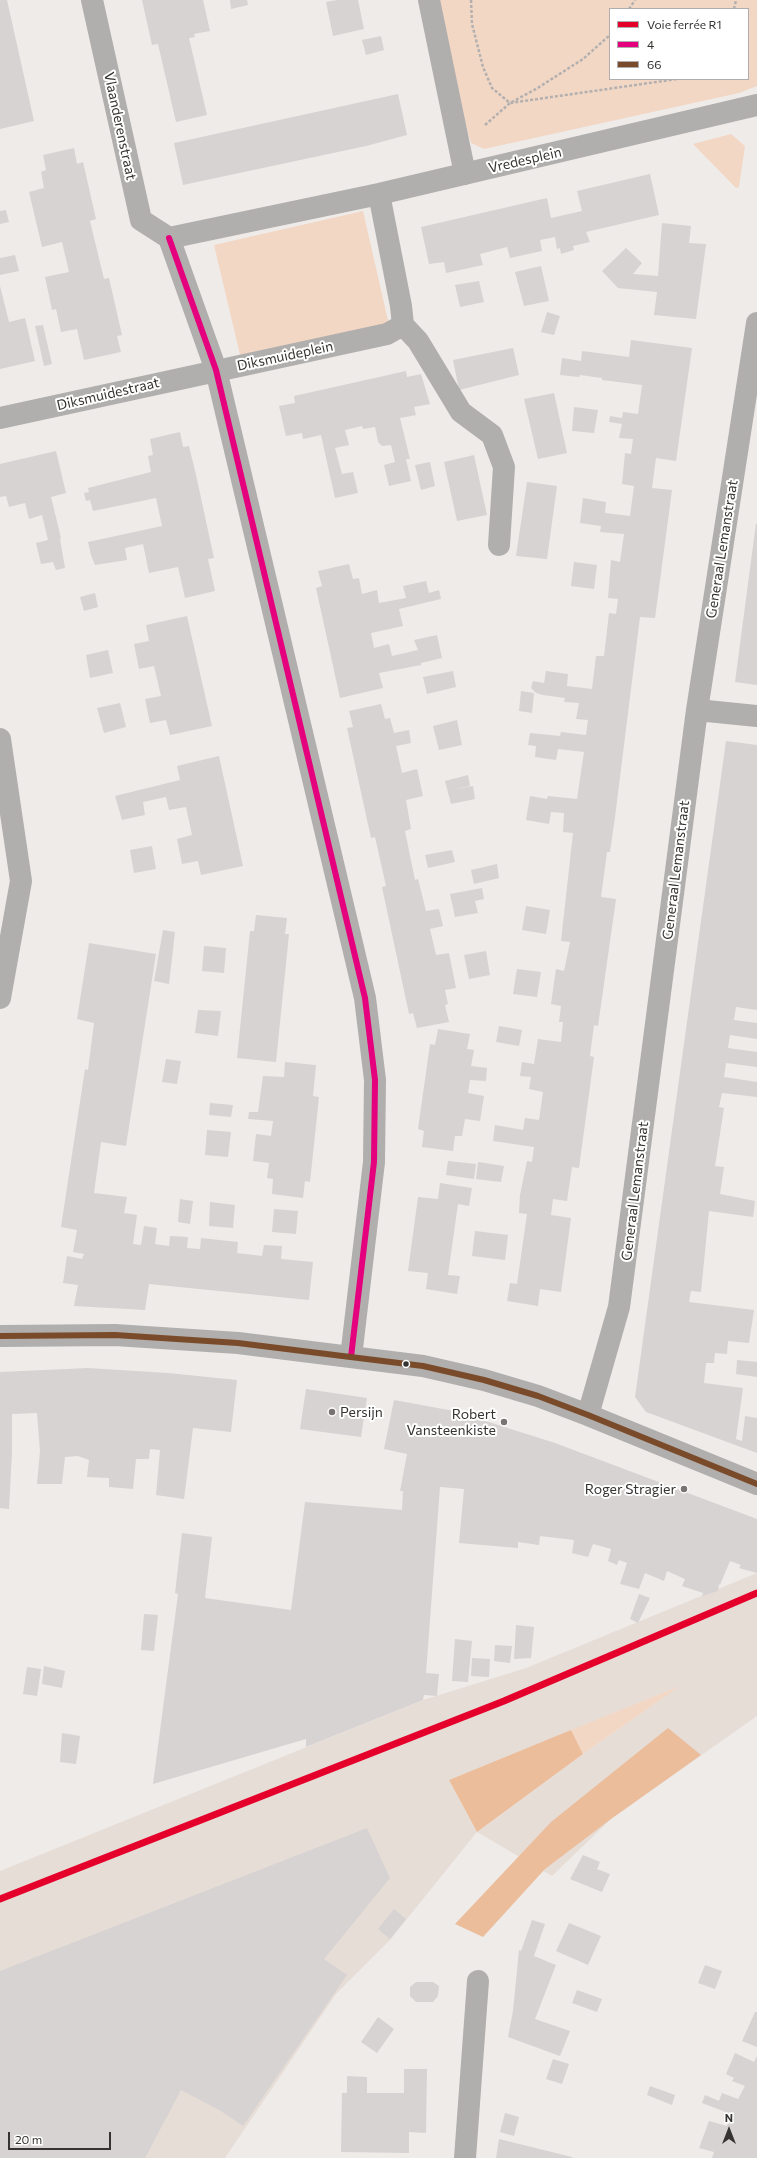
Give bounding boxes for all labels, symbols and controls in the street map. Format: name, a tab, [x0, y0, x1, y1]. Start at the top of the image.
legend	[609, 8, 749, 80]
text: Voie ferrée R1	[647, 17, 722, 31]
text: 4	[647, 37, 654, 51]
text: 66	[647, 57, 662, 71]
street label: Vlaanderenstraat	[100, 70, 140, 182]
street label: Vredesplein	[487, 143, 563, 177]
street label: Diksmuideplein	[235, 338, 335, 374]
street label: Diksmuidestraat	[55, 374, 161, 414]
street label: Generaal Lemanstraat	[703, 478, 741, 620]
street label: Generaal Lemanstraat	[659, 799, 693, 941]
street label: Generaal Lemanstraat	[618, 1120, 652, 1262]
unlabelled marker	[401, 1359, 411, 1369]
place label: Persijn	[340, 1404, 383, 1420]
place label: Robert Vansteenkiste	[406, 1406, 496, 1438]
marker: Persijn	[327, 1407, 337, 1417]
marker: Robert Vansteenkiste	[499, 1417, 509, 1427]
place label: Roger Stragier	[585, 1481, 676, 1497]
marker: Roger Stragier	[679, 1484, 689, 1494]
north arrow	[709, 2110, 749, 2150]
text: N	[725, 2111, 733, 2124]
scale bar	[10, 2124, 113, 2150]
text: 20 m	[15, 2132, 42, 2146]

